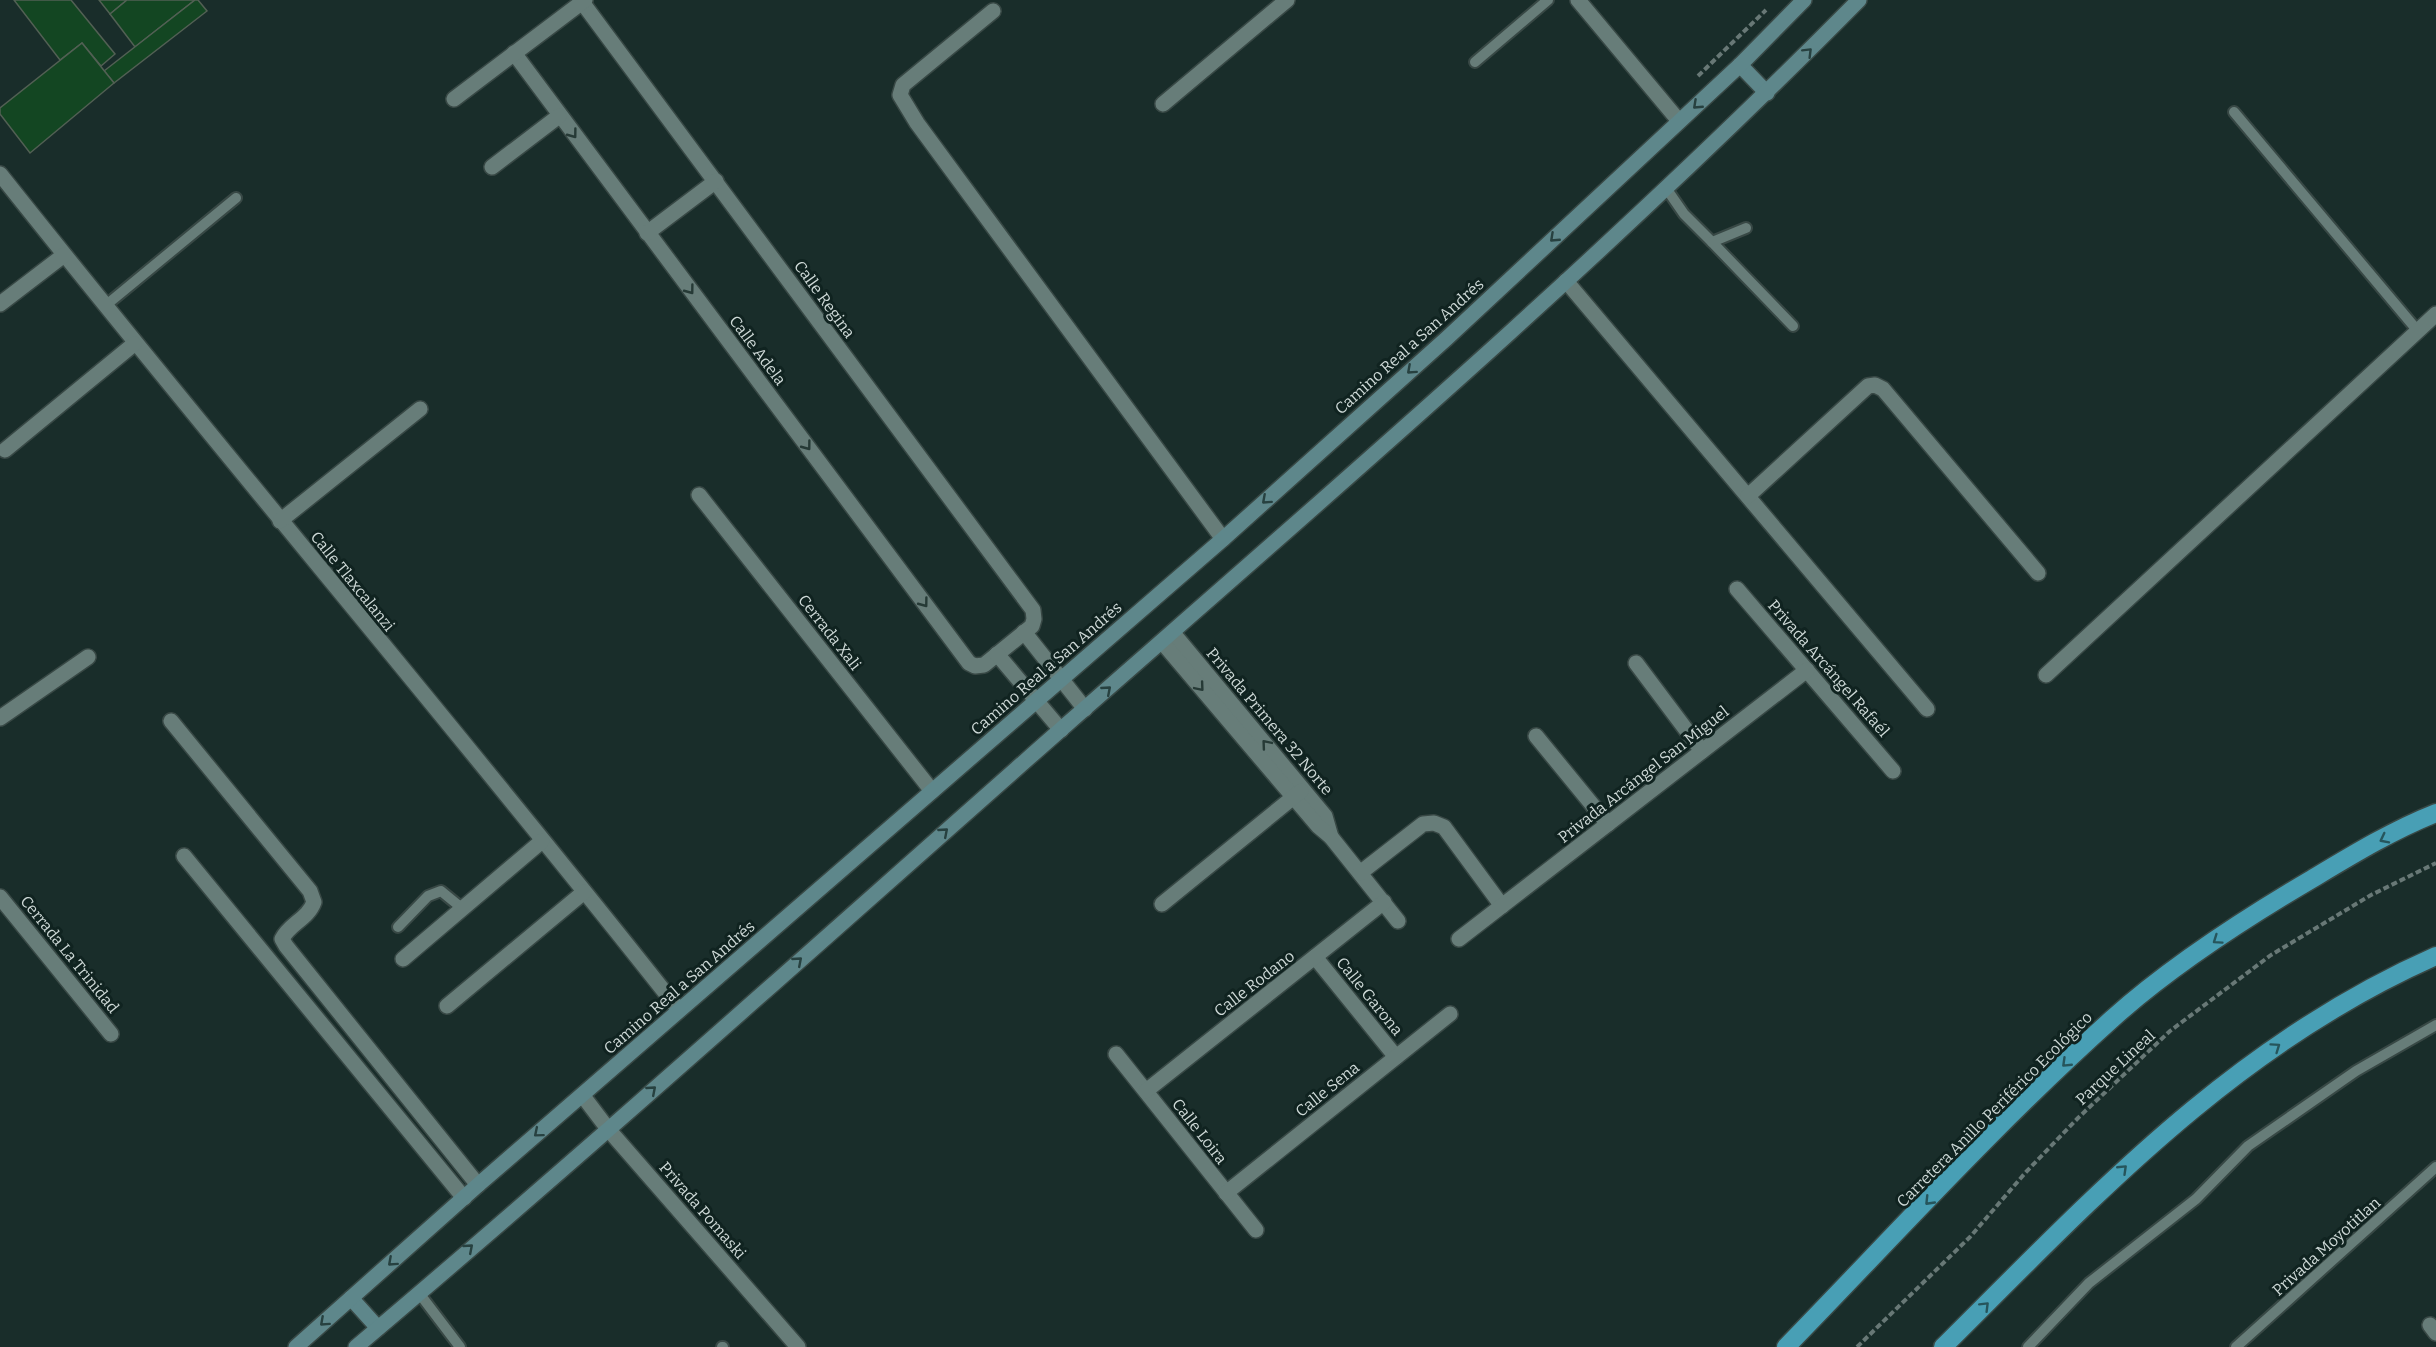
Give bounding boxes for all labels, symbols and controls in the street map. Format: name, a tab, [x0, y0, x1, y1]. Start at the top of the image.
one-way arrow	[1800, 48, 1811, 59]
one-way arrow	[1693, 97, 1704, 108]
one-way arrow	[566, 128, 577, 139]
one-way arrow	[1550, 231, 1561, 242]
street label: Calle Regina	[790, 257, 859, 342]
street label: Camino Real a San Andrés	[1331, 274, 1488, 418]
one-way arrow	[683, 284, 694, 295]
street label: Calle Adela	[725, 312, 790, 389]
one-way arrow	[1407, 363, 1418, 374]
one-way arrow	[800, 440, 811, 451]
one-way arrow	[1262, 493, 1273, 504]
street label: Calle Tlaxcalanzi	[307, 528, 399, 635]
street label: Cerrada Xali	[794, 591, 865, 674]
one-way arrow	[917, 596, 928, 607]
street label: Privada Arcángel Rafaél	[1764, 596, 1894, 741]
street label: Camino Real a San Andrés	[967, 598, 1126, 739]
street label: Privada Primera 32 Norte	[1202, 644, 1337, 799]
one-way arrow	[1193, 680, 1204, 691]
one-way arrow	[1100, 686, 1111, 697]
street label: Privada Arcángel San Miguel	[1554, 702, 1733, 847]
one-way arrow	[1262, 740, 1273, 751]
one-way arrow	[938, 828, 948, 839]
one-way arrow	[2379, 832, 2390, 843]
street label: Cerrada La Trinidad	[16, 892, 123, 1017]
street label: Camino Real a San Andrés	[600, 917, 759, 1058]
one-way arrow	[2213, 933, 2224, 944]
street label: Calle Rodano	[1210, 946, 1298, 1021]
street label: Calle Garona	[1332, 953, 1407, 1039]
one-way arrow	[791, 957, 802, 968]
street label: Carretera Anillo Periférico Ecológico	[1893, 1008, 2096, 1211]
street label: Parque Lineal	[2072, 1026, 2159, 1109]
one-way arrow	[2269, 1043, 2280, 1054]
one-way arrow	[2062, 1055, 2073, 1066]
street label: Calle Sena	[1291, 1058, 1363, 1121]
one-way arrow	[645, 1086, 656, 1097]
street label: Calle Loira	[1168, 1095, 1231, 1168]
one-way arrow	[534, 1126, 545, 1137]
street label: Privada Pomaski	[655, 1158, 750, 1263]
one-way arrow	[2116, 1165, 2127, 1176]
one-way arrow	[1925, 1193, 1936, 1204]
street label: Privada Moyotitlan	[2269, 1193, 2384, 1300]
one-way arrow	[463, 1244, 473, 1255]
one-way arrow	[388, 1255, 398, 1266]
one-way arrow	[1977, 1302, 1988, 1313]
one-way arrow	[320, 1315, 330, 1326]

